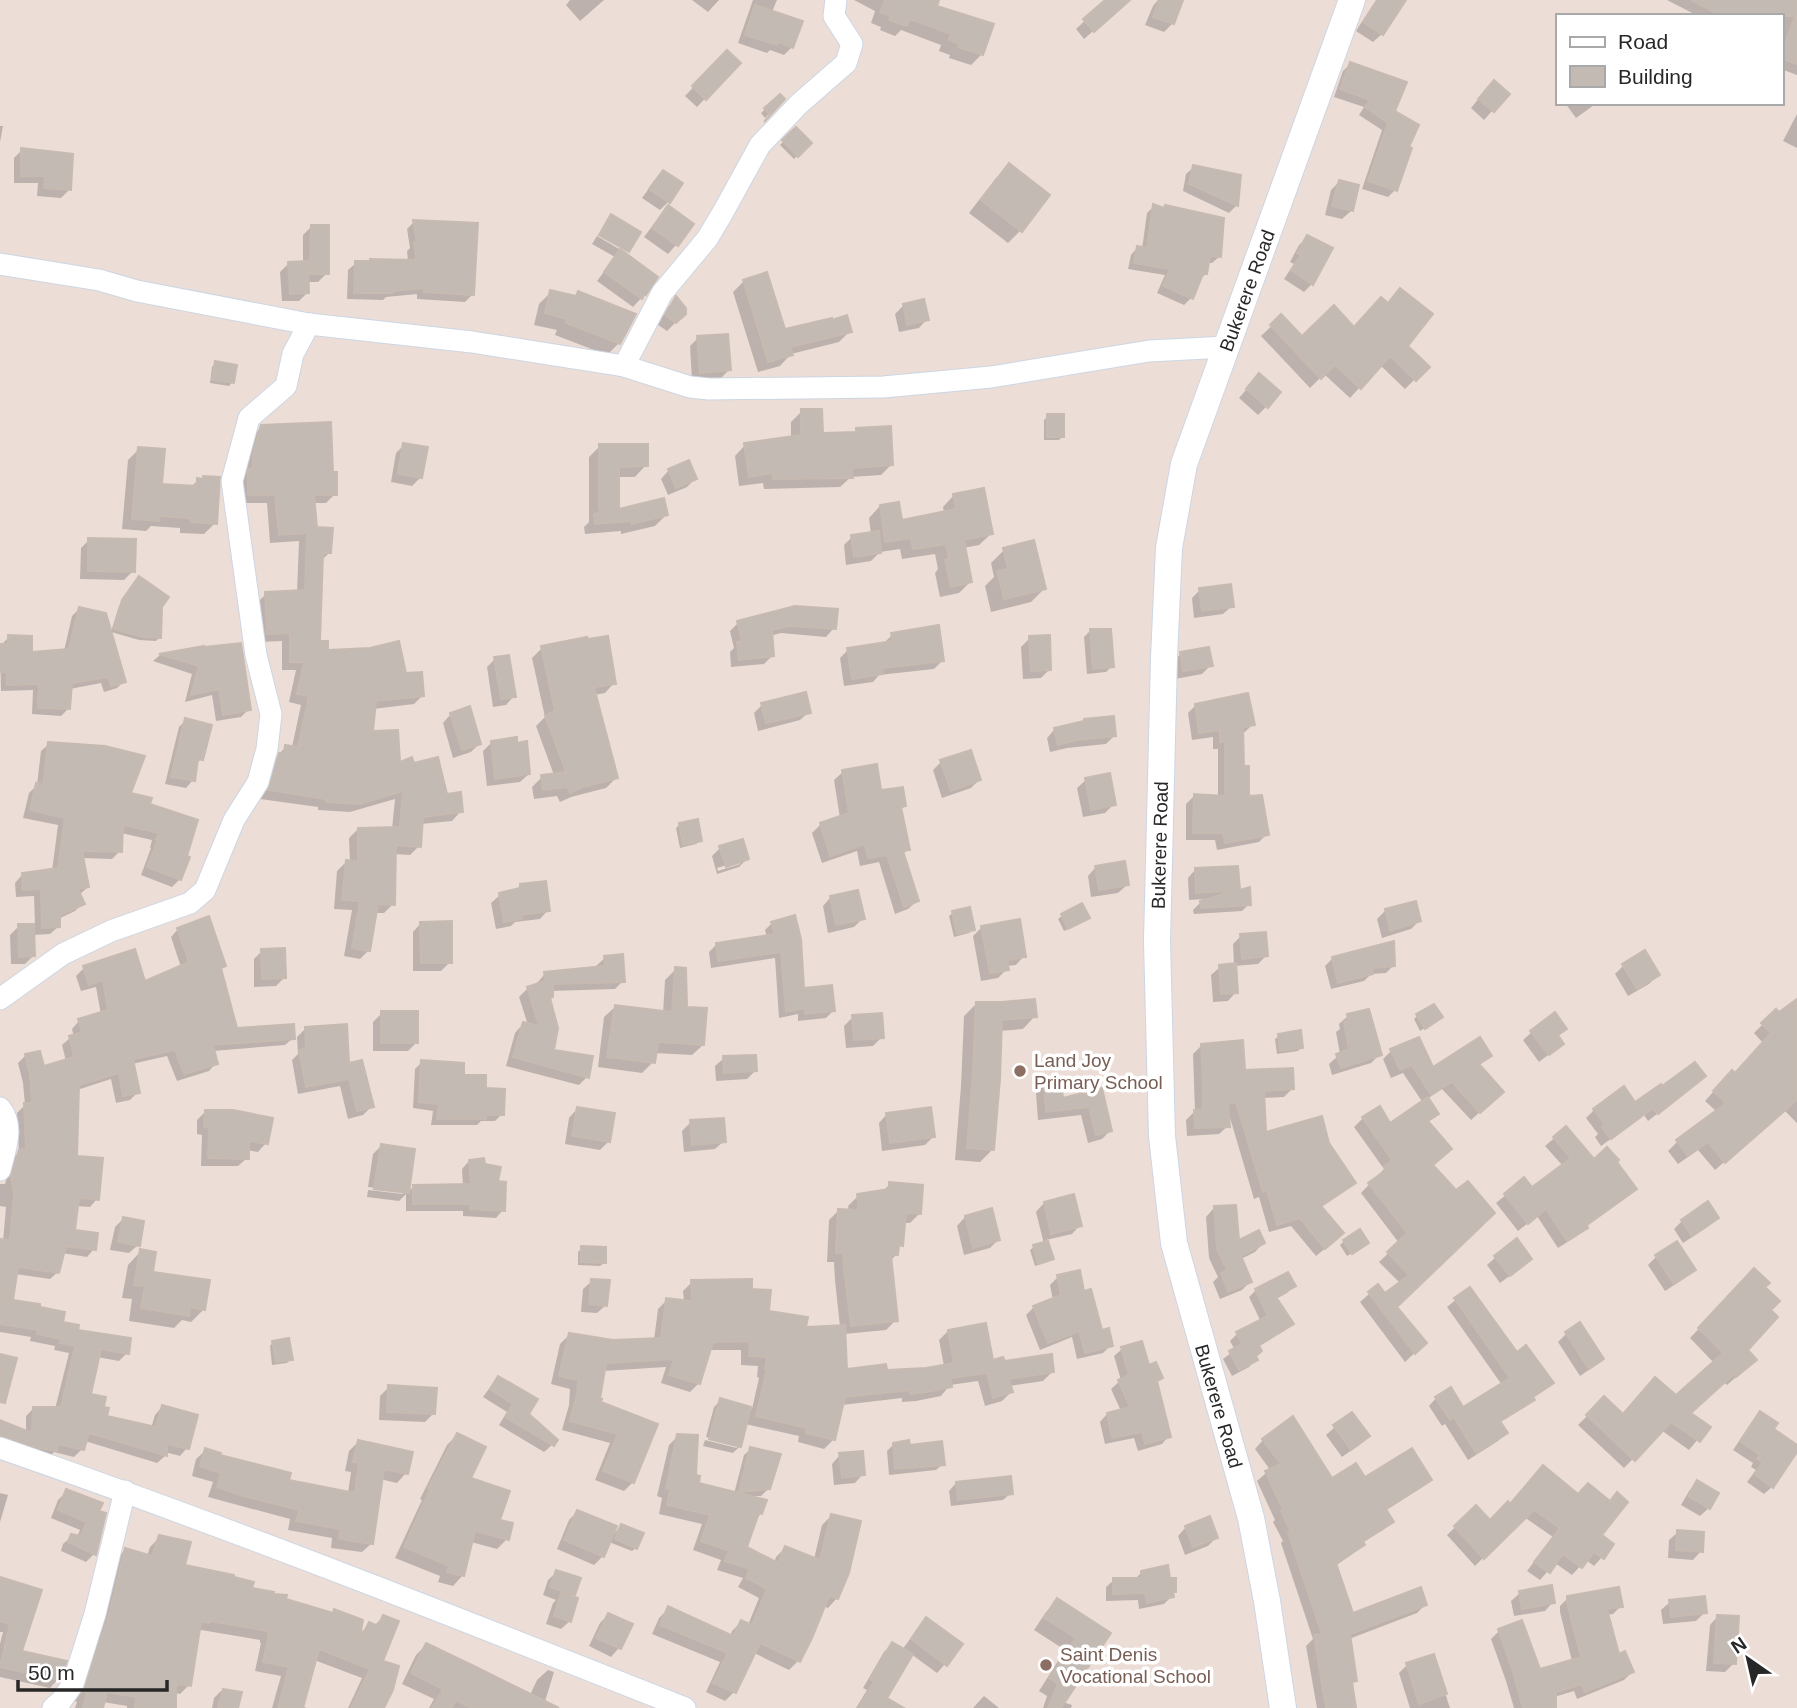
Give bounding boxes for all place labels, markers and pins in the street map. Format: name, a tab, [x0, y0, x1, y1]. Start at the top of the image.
place label: Land Joy Primary School	[1034, 1050, 1163, 1093]
marker: Land Joy Primary School	[1012, 1063, 1028, 1079]
place label: Saint Denis Vocational School	[1060, 1644, 1211, 1687]
marker: Saint Denis Vocational School	[1038, 1657, 1054, 1673]

